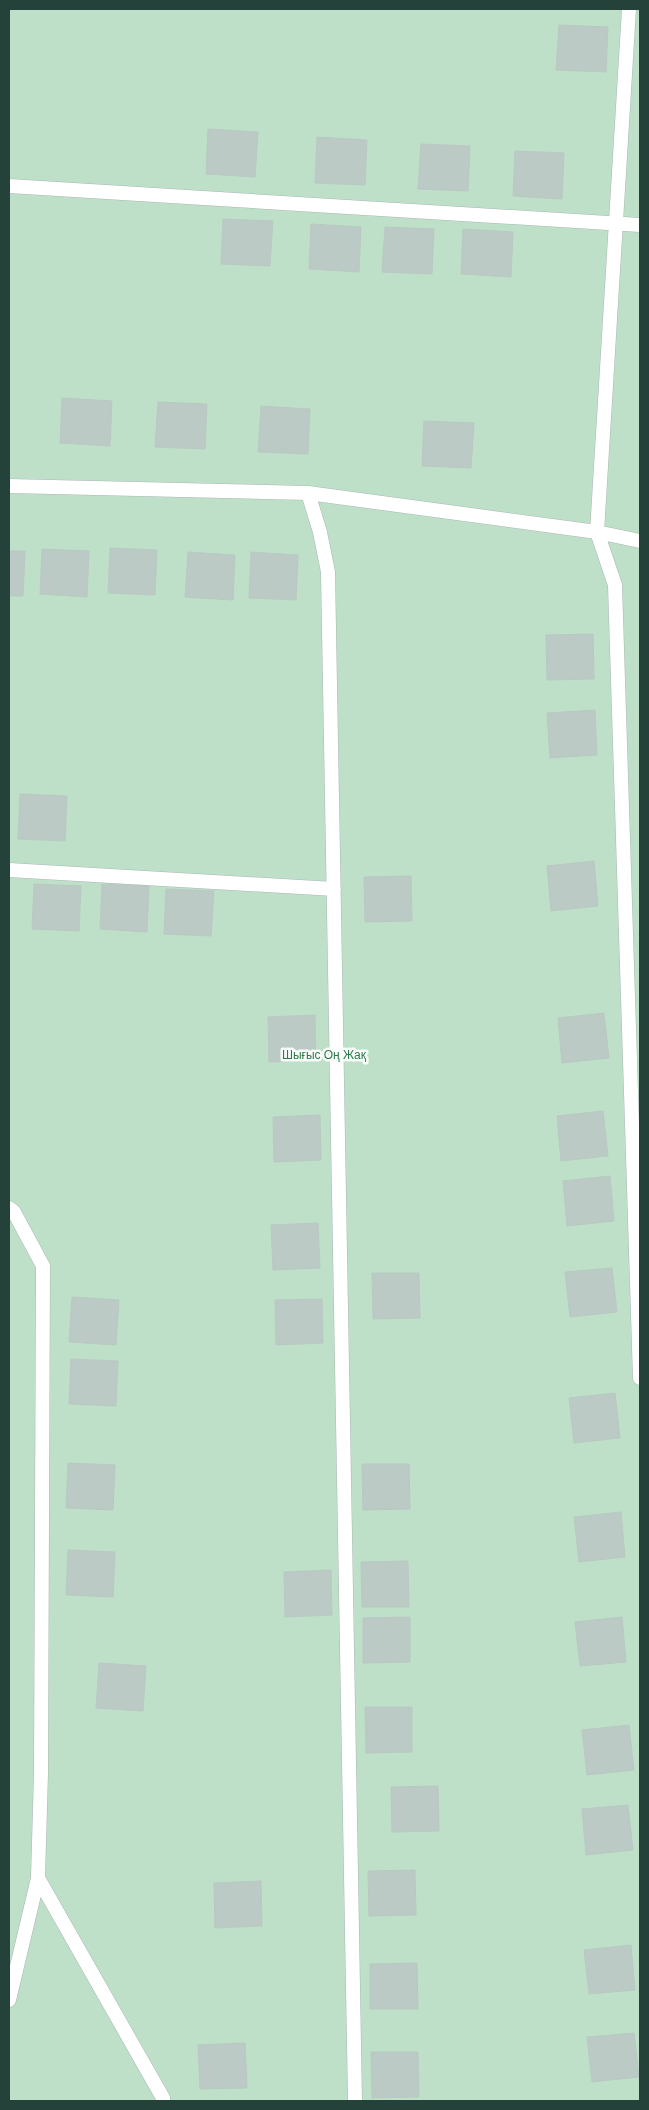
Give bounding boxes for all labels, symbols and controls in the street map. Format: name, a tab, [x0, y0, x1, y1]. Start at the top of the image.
park label: Шығыс Оң Жақ	[282, 1047, 367, 1063]

